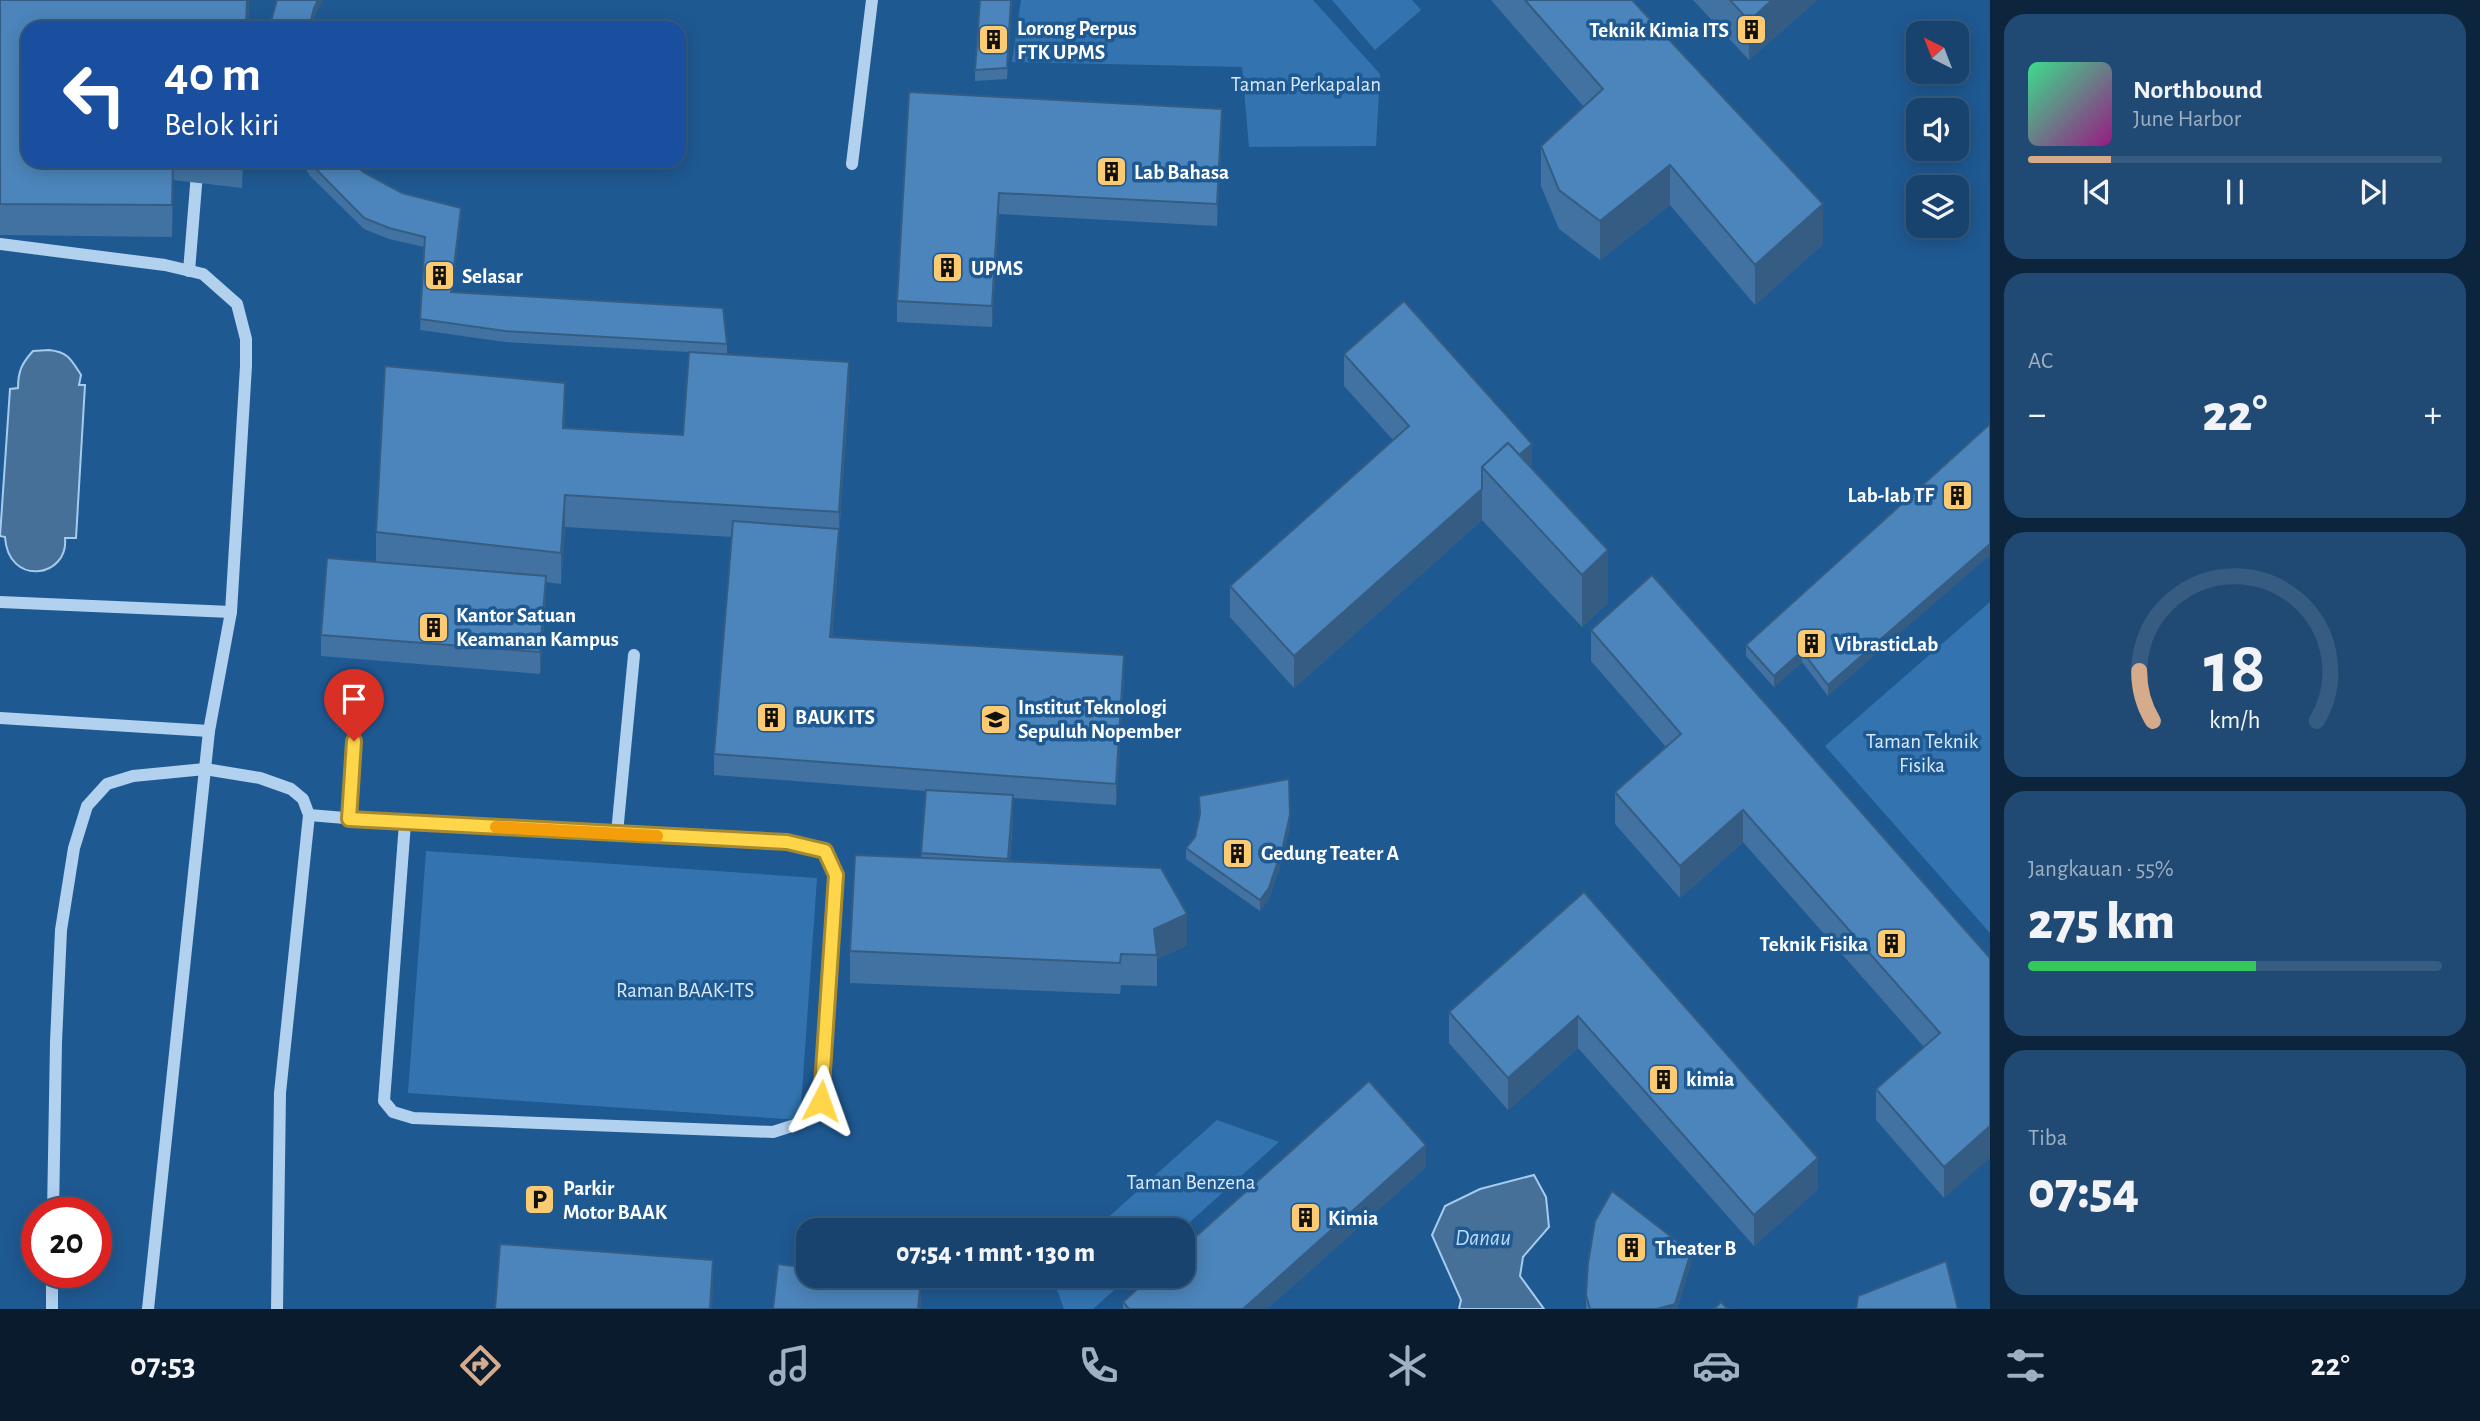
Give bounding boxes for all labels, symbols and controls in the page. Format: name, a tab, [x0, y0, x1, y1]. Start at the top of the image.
building icon: Teknik Kimia ITS	[1735, 13, 1769, 47]
place label: Lorong Perpus FTK UPMS	[1017, 18, 1137, 63]
place label: Teknik Kimia ITS	[1589, 20, 1729, 41]
north arrow	[1906, 21, 1969, 84]
map controls	[1906, 21, 1969, 238]
building icon: Lorong Perpus FTK UPMS	[977, 23, 1011, 57]
icon: left	[49, 49, 140, 140]
text: 40 m	[164, 51, 261, 100]
park label: Taman Perkapalan	[1231, 74, 1381, 95]
text: Northbound	[2133, 77, 2262, 103]
button: sound	[1906, 98, 1969, 161]
text: June Harbor	[2133, 108, 2241, 131]
text: Belok kiri	[164, 109, 280, 141]
building icon: Lab Bahasa	[1094, 155, 1128, 189]
place label: Lab Bahasa	[1134, 162, 1229, 183]
icon: previous	[2078, 173, 2116, 211]
icon: pause	[2216, 173, 2254, 211]
icon: next	[2354, 173, 2392, 211]
button: layers	[1906, 175, 1969, 238]
building icon: UPMS	[931, 251, 965, 285]
place label: UPMS	[971, 258, 1023, 279]
building icon: Selasar	[422, 259, 456, 293]
place label: Selasar	[462, 266, 524, 287]
text: AC	[2028, 350, 2053, 373]
text: 22°	[2202, 388, 2268, 440]
text: −	[2028, 396, 2046, 434]
text: +	[2424, 396, 2442, 434]
building icon: Lab-lab TF	[1940, 478, 1974, 512]
place label: Lab-lab TF	[1848, 485, 1934, 506]
place label: Kantor Satuan Keamanan Kampus	[456, 605, 619, 650]
building icon: Kantor Satuan Keamanan Kampus	[416, 610, 450, 644]
building icon: VibrasticLab	[1794, 627, 1828, 661]
text: 18	[2204, 633, 2266, 706]
place label: VibrasticLab	[1834, 634, 1938, 655]
pin	[324, 669, 384, 741]
icon: arrive	[335, 680, 373, 718]
place label: Institut Teknologi Sepuluh Nopember	[1018, 697, 1182, 742]
building icon: BAUK ITS	[755, 700, 789, 734]
school or university icon: Institut Teknologi Sepuluh Nopember	[978, 702, 1012, 736]
place label: BAUK ITS	[795, 707, 875, 728]
text: km/h	[2209, 707, 2261, 732]
park label: Taman Teknik Fisika	[1866, 731, 1979, 776]
building icon: Gedung Teater A	[1221, 836, 1255, 870]
place label: Gedung Teater A	[1261, 843, 1399, 864]
text: Jangkauan · 55%	[2028, 858, 2174, 881]
text: 275 km	[2028, 896, 2175, 948]
building icon: Teknik Fisika	[1874, 927, 1908, 961]
place label: Teknik Fisika	[1760, 934, 1868, 955]
park label: Raman BAAK-ITS	[616, 980, 754, 1001]
building icon: kimia	[1646, 1062, 1680, 1096]
position arrow	[784, 1064, 858, 1138]
place label: kimia	[1686, 1069, 1734, 1090]
text: Tiba	[2028, 1127, 2067, 1150]
text: 07:54	[2028, 1165, 2139, 1217]
park label: Taman Benzena	[1126, 1172, 1256, 1193]
place label: Parkir Motor BAAK	[563, 1178, 668, 1223]
parking icon: Parkir Motor BAAK	[523, 1183, 557, 1217]
speed limit sign: 20	[21, 1197, 112, 1288]
building icon: Kimia	[1288, 1201, 1322, 1235]
place label: Kimia	[1328, 1208, 1378, 1229]
water label: Danau	[1455, 1227, 1511, 1250]
building icon: Theater B	[1615, 1231, 1649, 1265]
place label: Theater B	[1655, 1238, 1736, 1259]
text: 07:54 · 1 mnt · 130 m	[896, 1240, 1095, 1266]
icon: directions	[456, 1341, 505, 1390]
icon: music	[765, 1341, 814, 1390]
icon: phone	[1074, 1341, 1123, 1390]
icon: climate	[1383, 1341, 1432, 1390]
icon: car	[1692, 1341, 1741, 1390]
icon: filters	[2001, 1341, 2050, 1390]
text: 07:53	[130, 1349, 196, 1381]
text: 22°	[2310, 1349, 2350, 1381]

